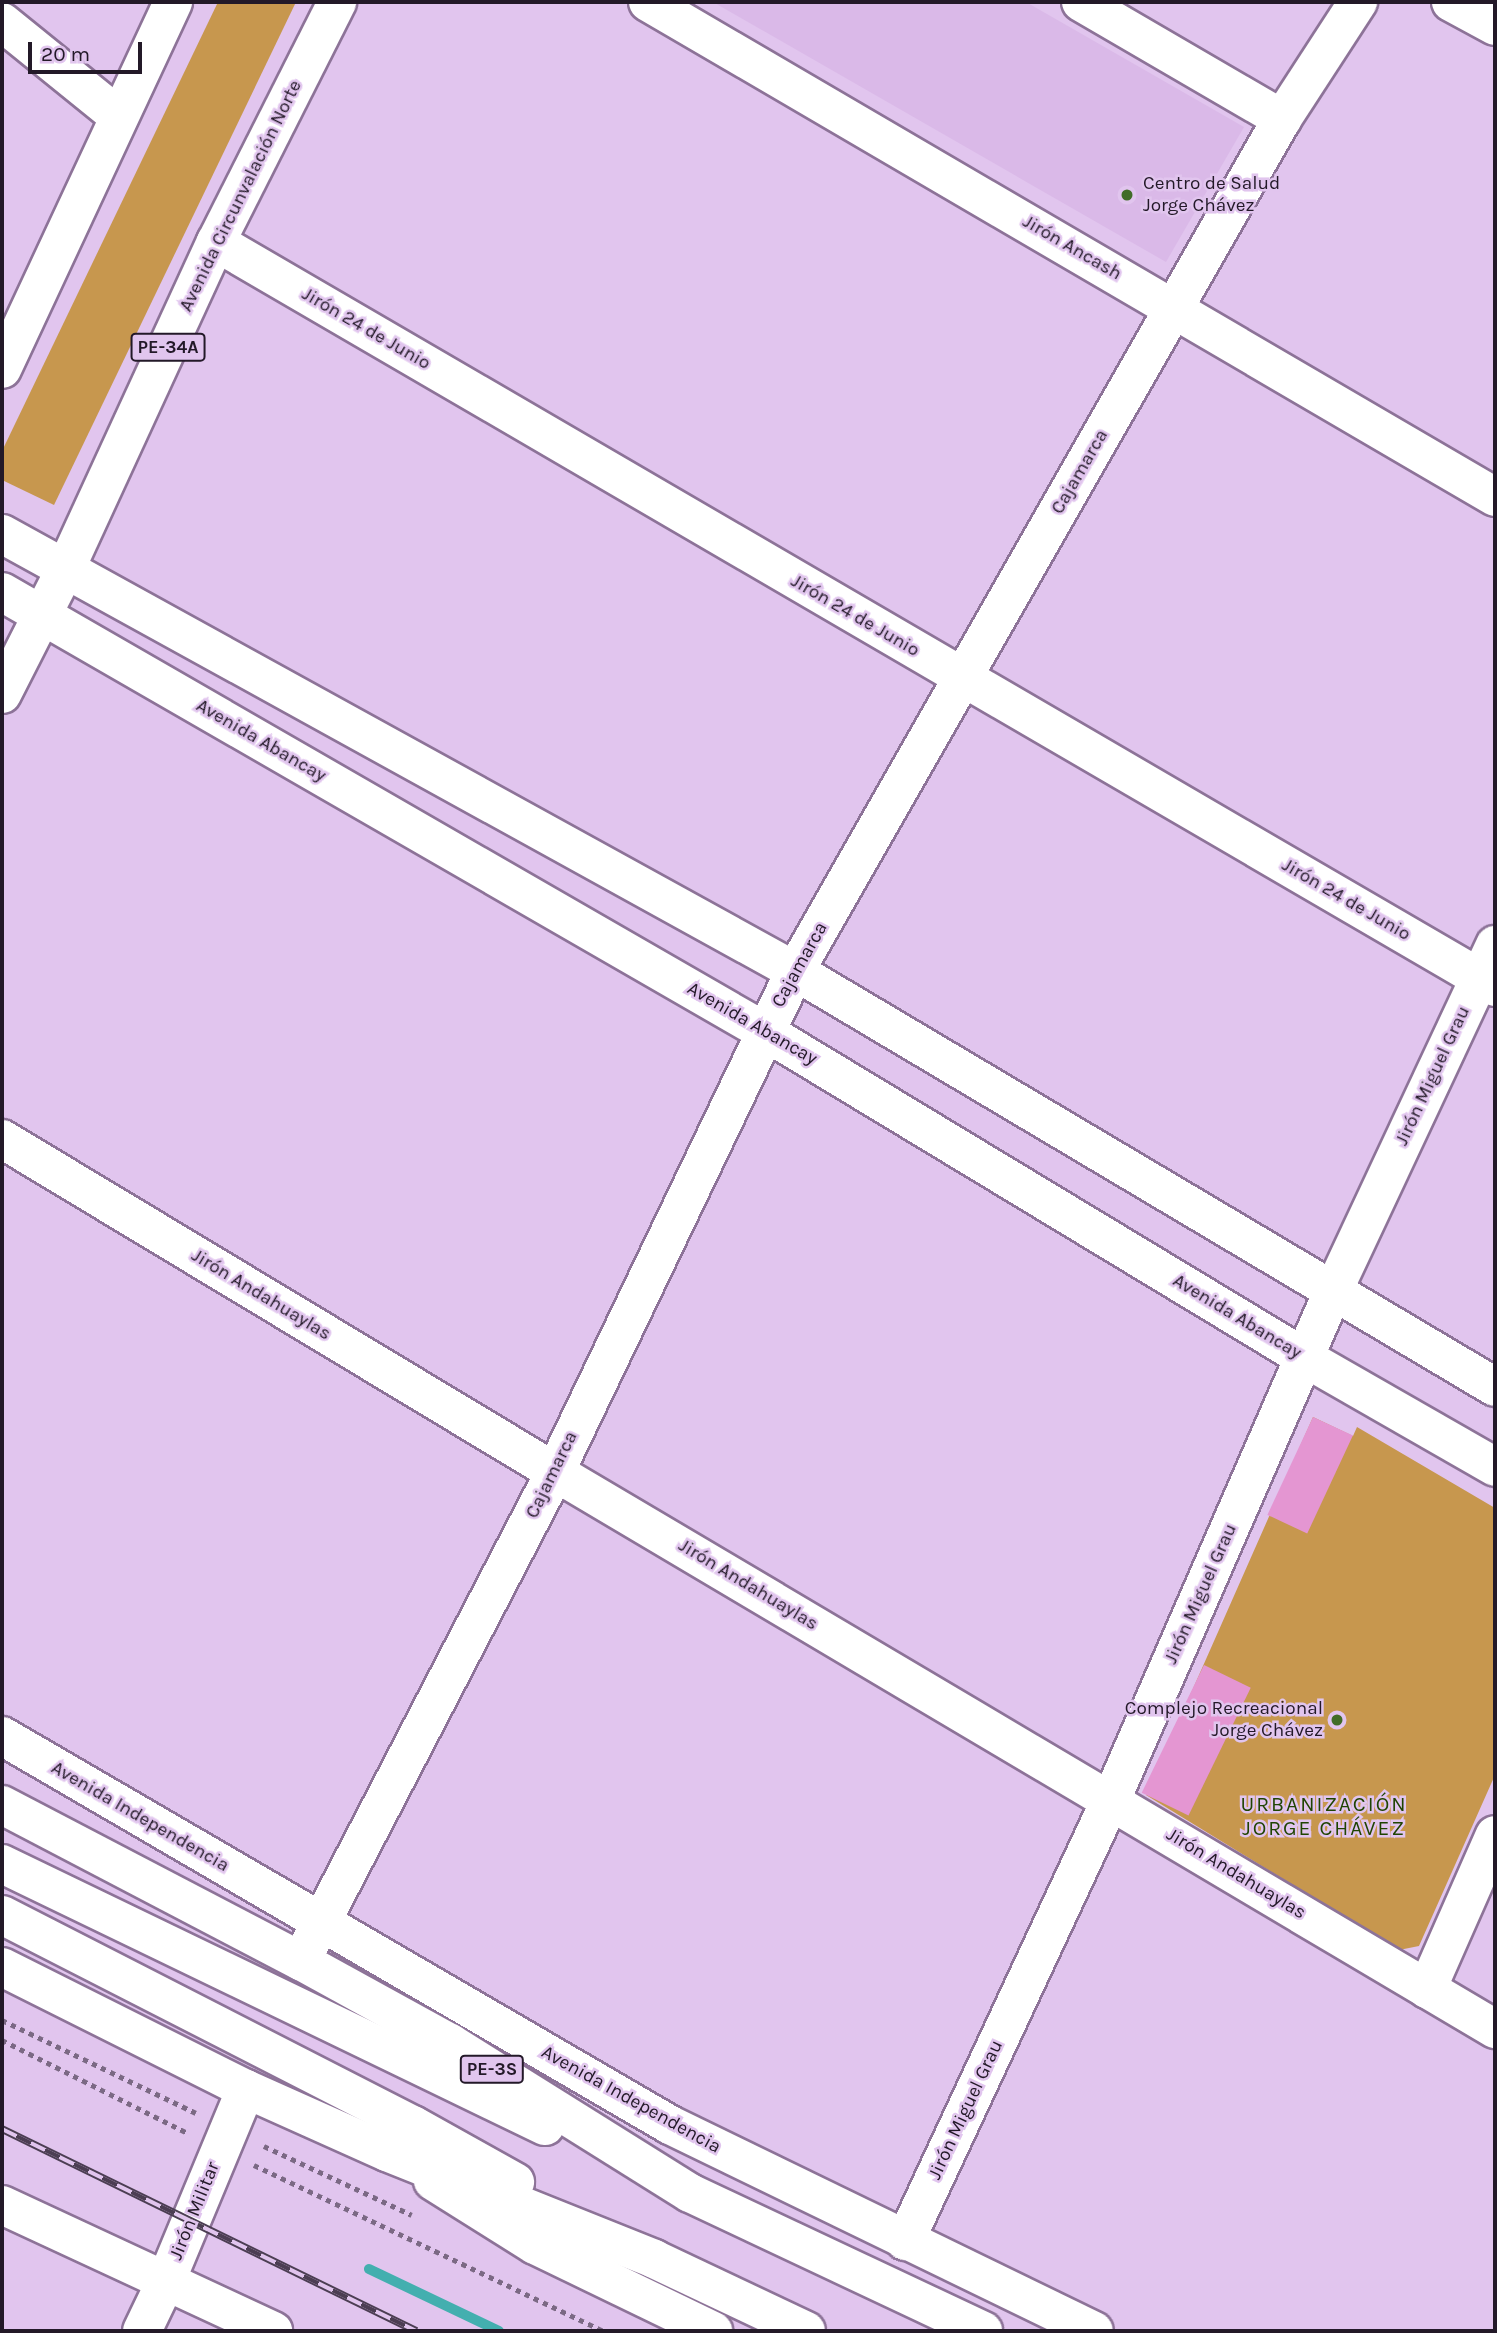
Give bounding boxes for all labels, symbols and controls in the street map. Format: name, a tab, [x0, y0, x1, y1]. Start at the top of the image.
scale bar	[32, 28, 145, 72]
text: 20 m	[41, 42, 90, 66]
street label: Avenida Circunvalación Norte	[175, 76, 307, 316]
place label: Centro de Salud Jorge Chávez	[1143, 173, 1280, 217]
marker: Centro de Salud Jorge Chávez	[1117, 185, 1137, 205]
street label: Jirón Ancash	[1018, 210, 1126, 286]
street label: Jirón 24 de Junio	[298, 283, 434, 375]
road number: PE-34A	[130, 332, 206, 362]
street label: Cajamarca	[1047, 426, 1113, 518]
street label: Jirón 24 de Junio	[787, 570, 923, 662]
street label: Avenida Abancay	[192, 695, 330, 787]
street label: Jirón 24 de Junio	[1278, 854, 1414, 946]
street label: Cajamarca	[767, 918, 833, 1012]
street label: Avenida Abancay	[683, 978, 821, 1070]
street label: Jirón Miguel Grau	[1391, 1003, 1475, 1149]
street label: Jirón Andahuaylas	[187, 1244, 335, 1346]
street label: Avenida Abancay	[1168, 1270, 1306, 1364]
street label: Cajamarca	[521, 1428, 583, 1522]
street label: Jirón Miguel Grau	[1160, 1520, 1242, 1668]
street label: Jirón Andahuaylas	[674, 1534, 822, 1636]
place label: Complejo Recreacional Jorge Chávez	[1125, 1698, 1323, 1742]
marker: Complejo Recreacional Jorge Chávez	[1329, 1712, 1345, 1728]
street label: Avenida Independencia	[47, 1757, 233, 1877]
district label: URBANIZACIÓN JORGE CHÁVEZ	[1242, 1791, 1406, 1841]
street label: Jirón Andahuaylas	[1162, 1823, 1310, 1925]
street label: Jirón Miguel Grau	[924, 2037, 1008, 2183]
street label: Avenida Independencia	[537, 2041, 725, 2159]
road number: PE-3S	[459, 2054, 525, 2084]
street label: Jirón Militar	[165, 2159, 225, 2263]

